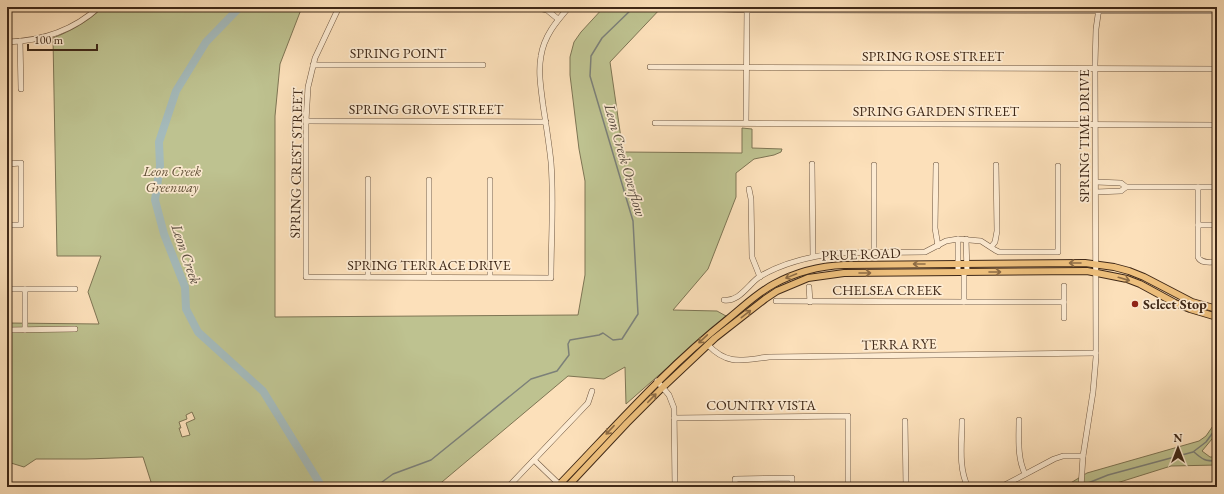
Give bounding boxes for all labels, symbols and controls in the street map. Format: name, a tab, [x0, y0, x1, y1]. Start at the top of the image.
scale bar	[28, 26, 97, 52]
text: 100 m	[34, 32, 64, 48]
street label: SPRING POINT	[350, 44, 447, 62]
street label: SPRING ROSE STREET	[862, 47, 1005, 65]
street label: SPRING TIME DRIVE	[1075, 69, 1093, 203]
street label: SPRING CREST STREET	[286, 87, 306, 238]
street label: SPRING GROVE STREET	[349, 100, 504, 118]
water label: Leon Creek Overflow	[600, 100, 651, 219]
street label: SPRING GARDEN STREET	[853, 102, 1020, 120]
park label: Leon Creek Greenway	[142, 162, 202, 196]
water label: Leon Creek	[167, 220, 206, 287]
street label: PRUE ROAD	[821, 244, 901, 264]
street label: SPRING TERRACE DRIVE	[347, 256, 511, 274]
one-way arrow	[1069, 259, 1082, 267]
one-way arrow	[913, 260, 926, 268]
one-way arrow	[988, 268, 1001, 276]
one-way arrow	[858, 269, 871, 277]
one-way arrow	[785, 273, 797, 280]
one-way arrow	[1118, 276, 1131, 283]
street label: CHELSEA CREEK	[832, 281, 942, 299]
place label: Select Stop	[1143, 295, 1207, 313]
marker: Select Stop	[1130, 299, 1140, 309]
one-way arrow	[741, 310, 752, 319]
one-way arrow	[698, 334, 708, 344]
street label: TERRA RYE	[861, 334, 937, 354]
one-way arrow	[647, 393, 657, 403]
street label: COUNTRY VISTA	[706, 396, 816, 414]
one-way arrow	[605, 425, 615, 435]
north arrow	[1158, 428, 1198, 468]
text: N	[1174, 431, 1183, 445]

